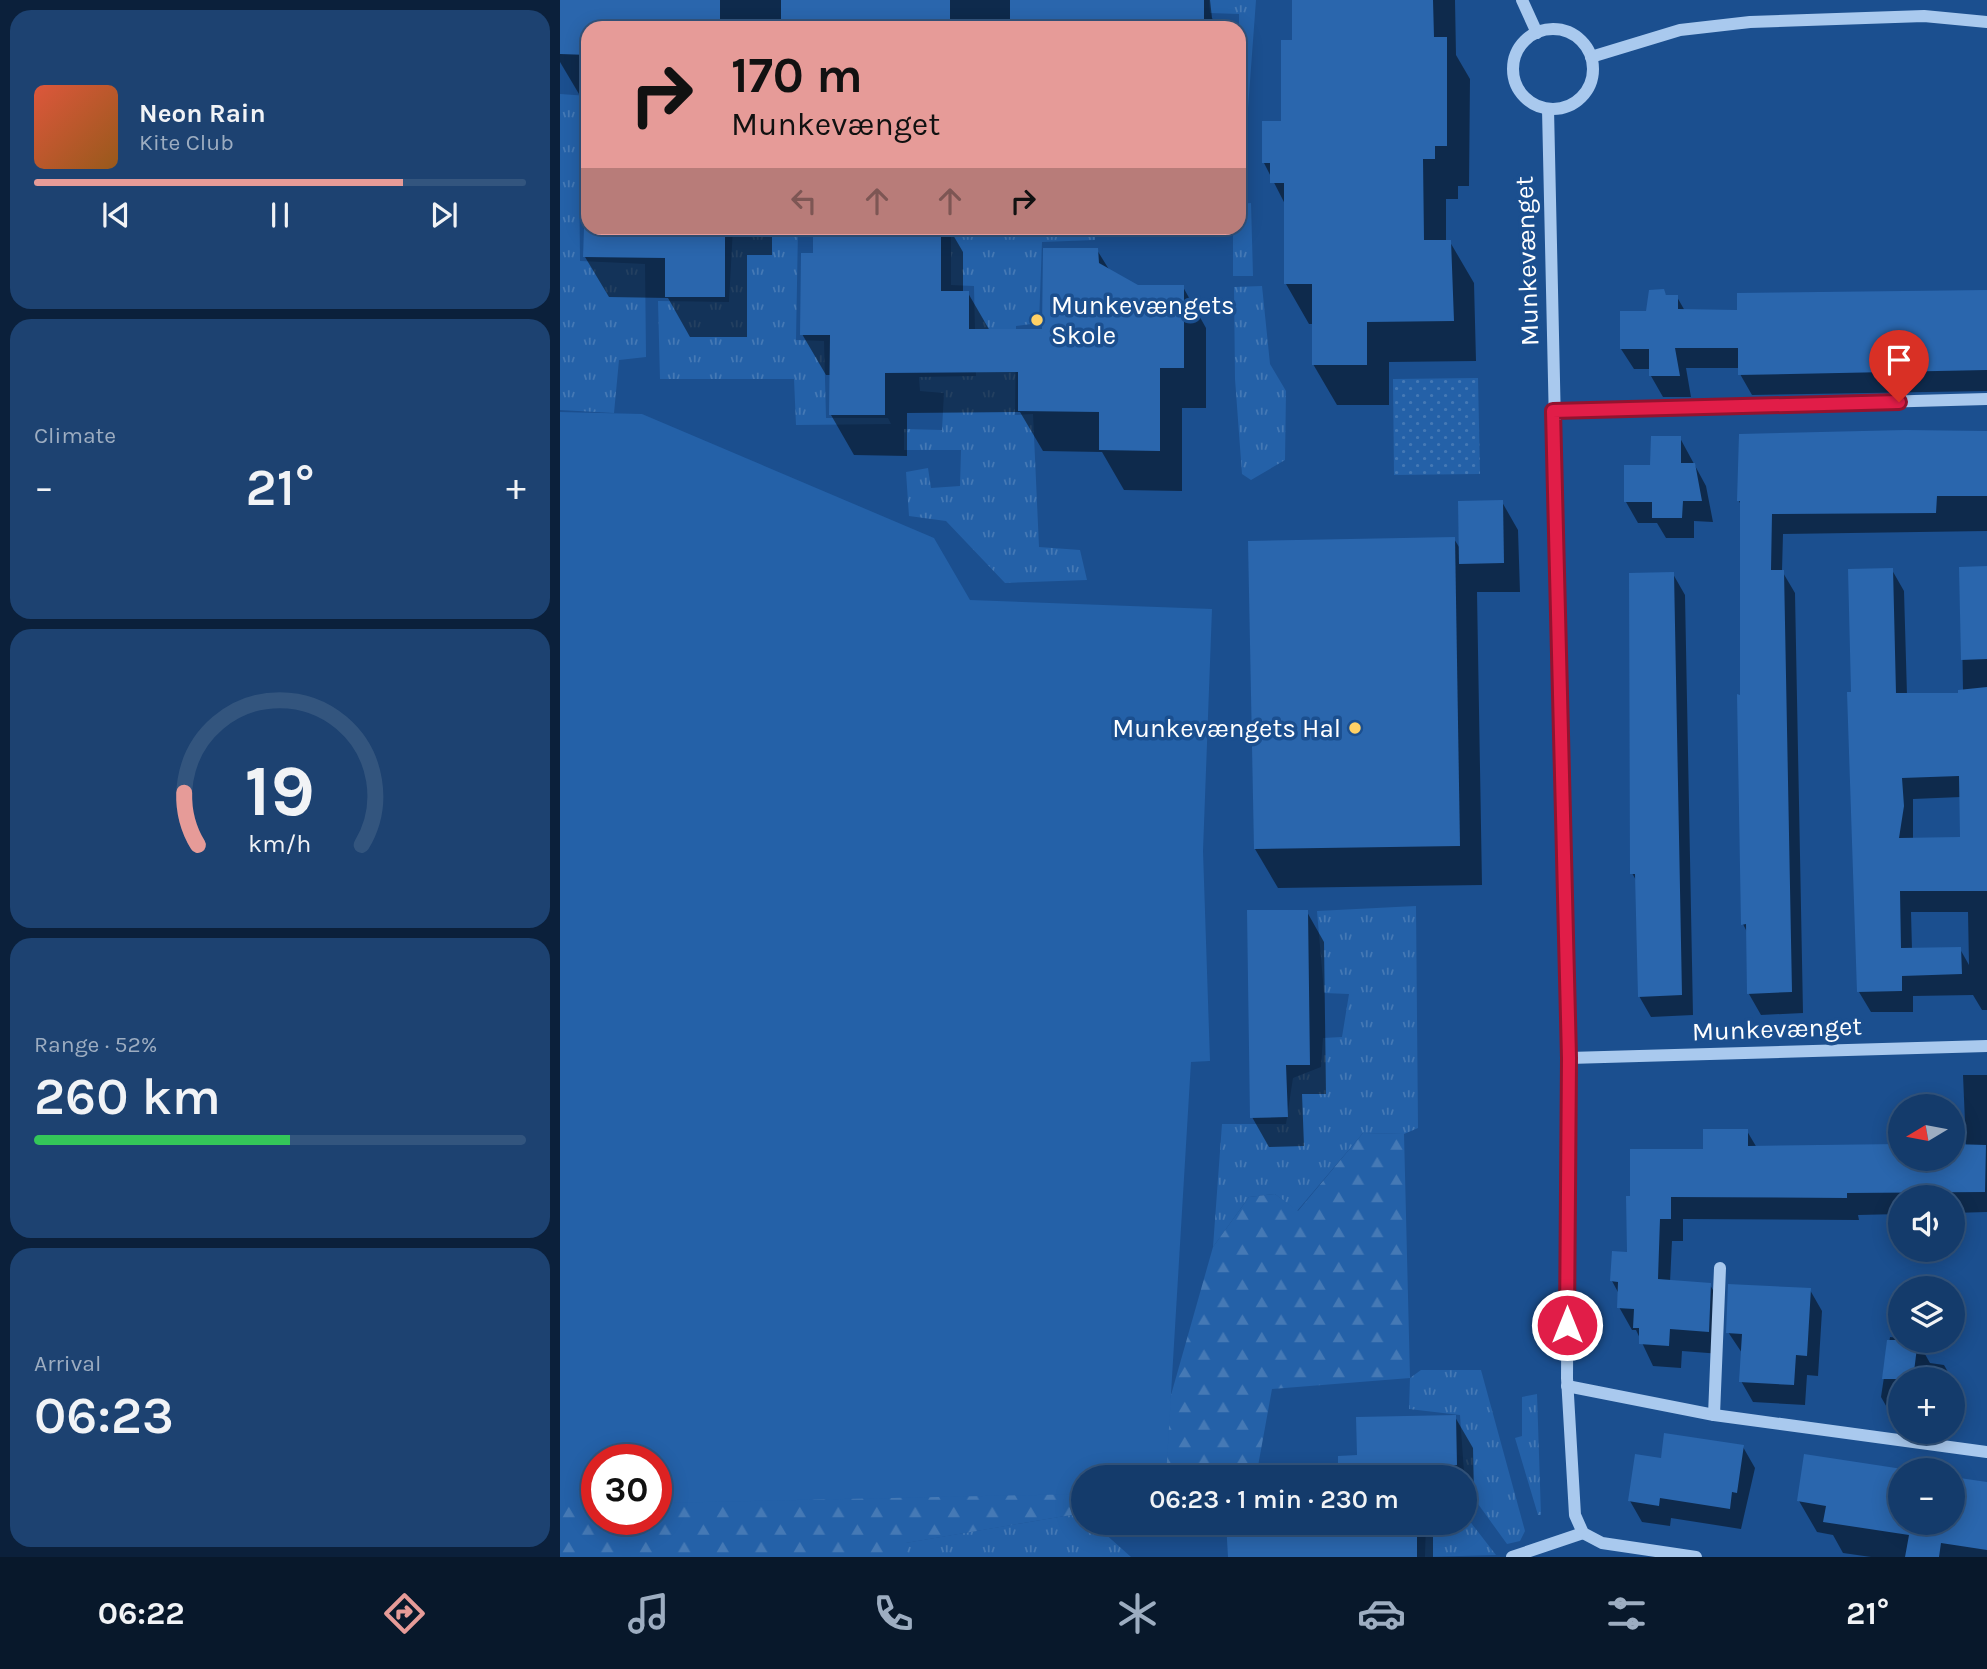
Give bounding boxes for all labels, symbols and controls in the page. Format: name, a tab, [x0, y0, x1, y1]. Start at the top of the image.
text: 170 m	[731, 47, 863, 104]
icon: right	[616, 49, 707, 140]
text: Neon Rain	[139, 98, 266, 129]
text: Munkevænget	[731, 106, 940, 143]
text: Kite Club	[139, 129, 234, 156]
street label: Munkevænget	[1509, 175, 1545, 347]
icon: left	[785, 182, 823, 220]
icon: ahead	[858, 182, 896, 220]
icon: ahead	[931, 182, 969, 220]
icon: right	[1004, 182, 1042, 220]
icon: previous	[97, 196, 135, 234]
icon: pause	[261, 196, 299, 234]
icon: next	[425, 196, 463, 234]
place label: Munkevængets Skole	[1051, 290, 1235, 351]
marker: Munkevængets Skole	[1029, 312, 1045, 328]
pin	[1869, 330, 1929, 402]
icon: arrive	[1880, 341, 1918, 379]
text: Climate	[34, 422, 116, 449]
text: 21°	[246, 457, 314, 518]
text: −	[34, 465, 54, 510]
text: +	[506, 465, 526, 510]
place label: Munkevængets Hal	[1112, 713, 1341, 744]
marker: Munkevængets Hal	[1347, 720, 1363, 736]
text: 19	[245, 748, 315, 833]
text: km/h	[248, 828, 312, 857]
street label: Munkevænget	[1691, 1011, 1863, 1047]
text: Range · 52%	[34, 1031, 157, 1058]
text: 260 km	[34, 1066, 221, 1127]
north arrow	[1888, 1094, 1965, 1171]
map controls	[1888, 1094, 1965, 1535]
button: sound	[1888, 1185, 1965, 1262]
button: layers	[1888, 1276, 1965, 1353]
position arrow	[1530, 1288, 1604, 1362]
text: Arrival	[34, 1350, 101, 1377]
button: +	[1888, 1367, 1965, 1444]
text: 06:23	[34, 1385, 174, 1446]
speed limit sign: 30	[581, 1444, 672, 1535]
button: −	[1888, 1458, 1965, 1535]
text: 06:23 · 1 min · 230 m	[1149, 1484, 1399, 1515]
icon: directions	[380, 1589, 429, 1638]
icon: music	[624, 1589, 673, 1638]
icon: phone	[869, 1589, 918, 1638]
icon: climate	[1113, 1589, 1162, 1638]
icon: car	[1357, 1589, 1406, 1638]
icon: filters	[1602, 1589, 1651, 1638]
text: 06:22	[98, 1595, 185, 1632]
text: 21°	[1846, 1595, 1889, 1632]

